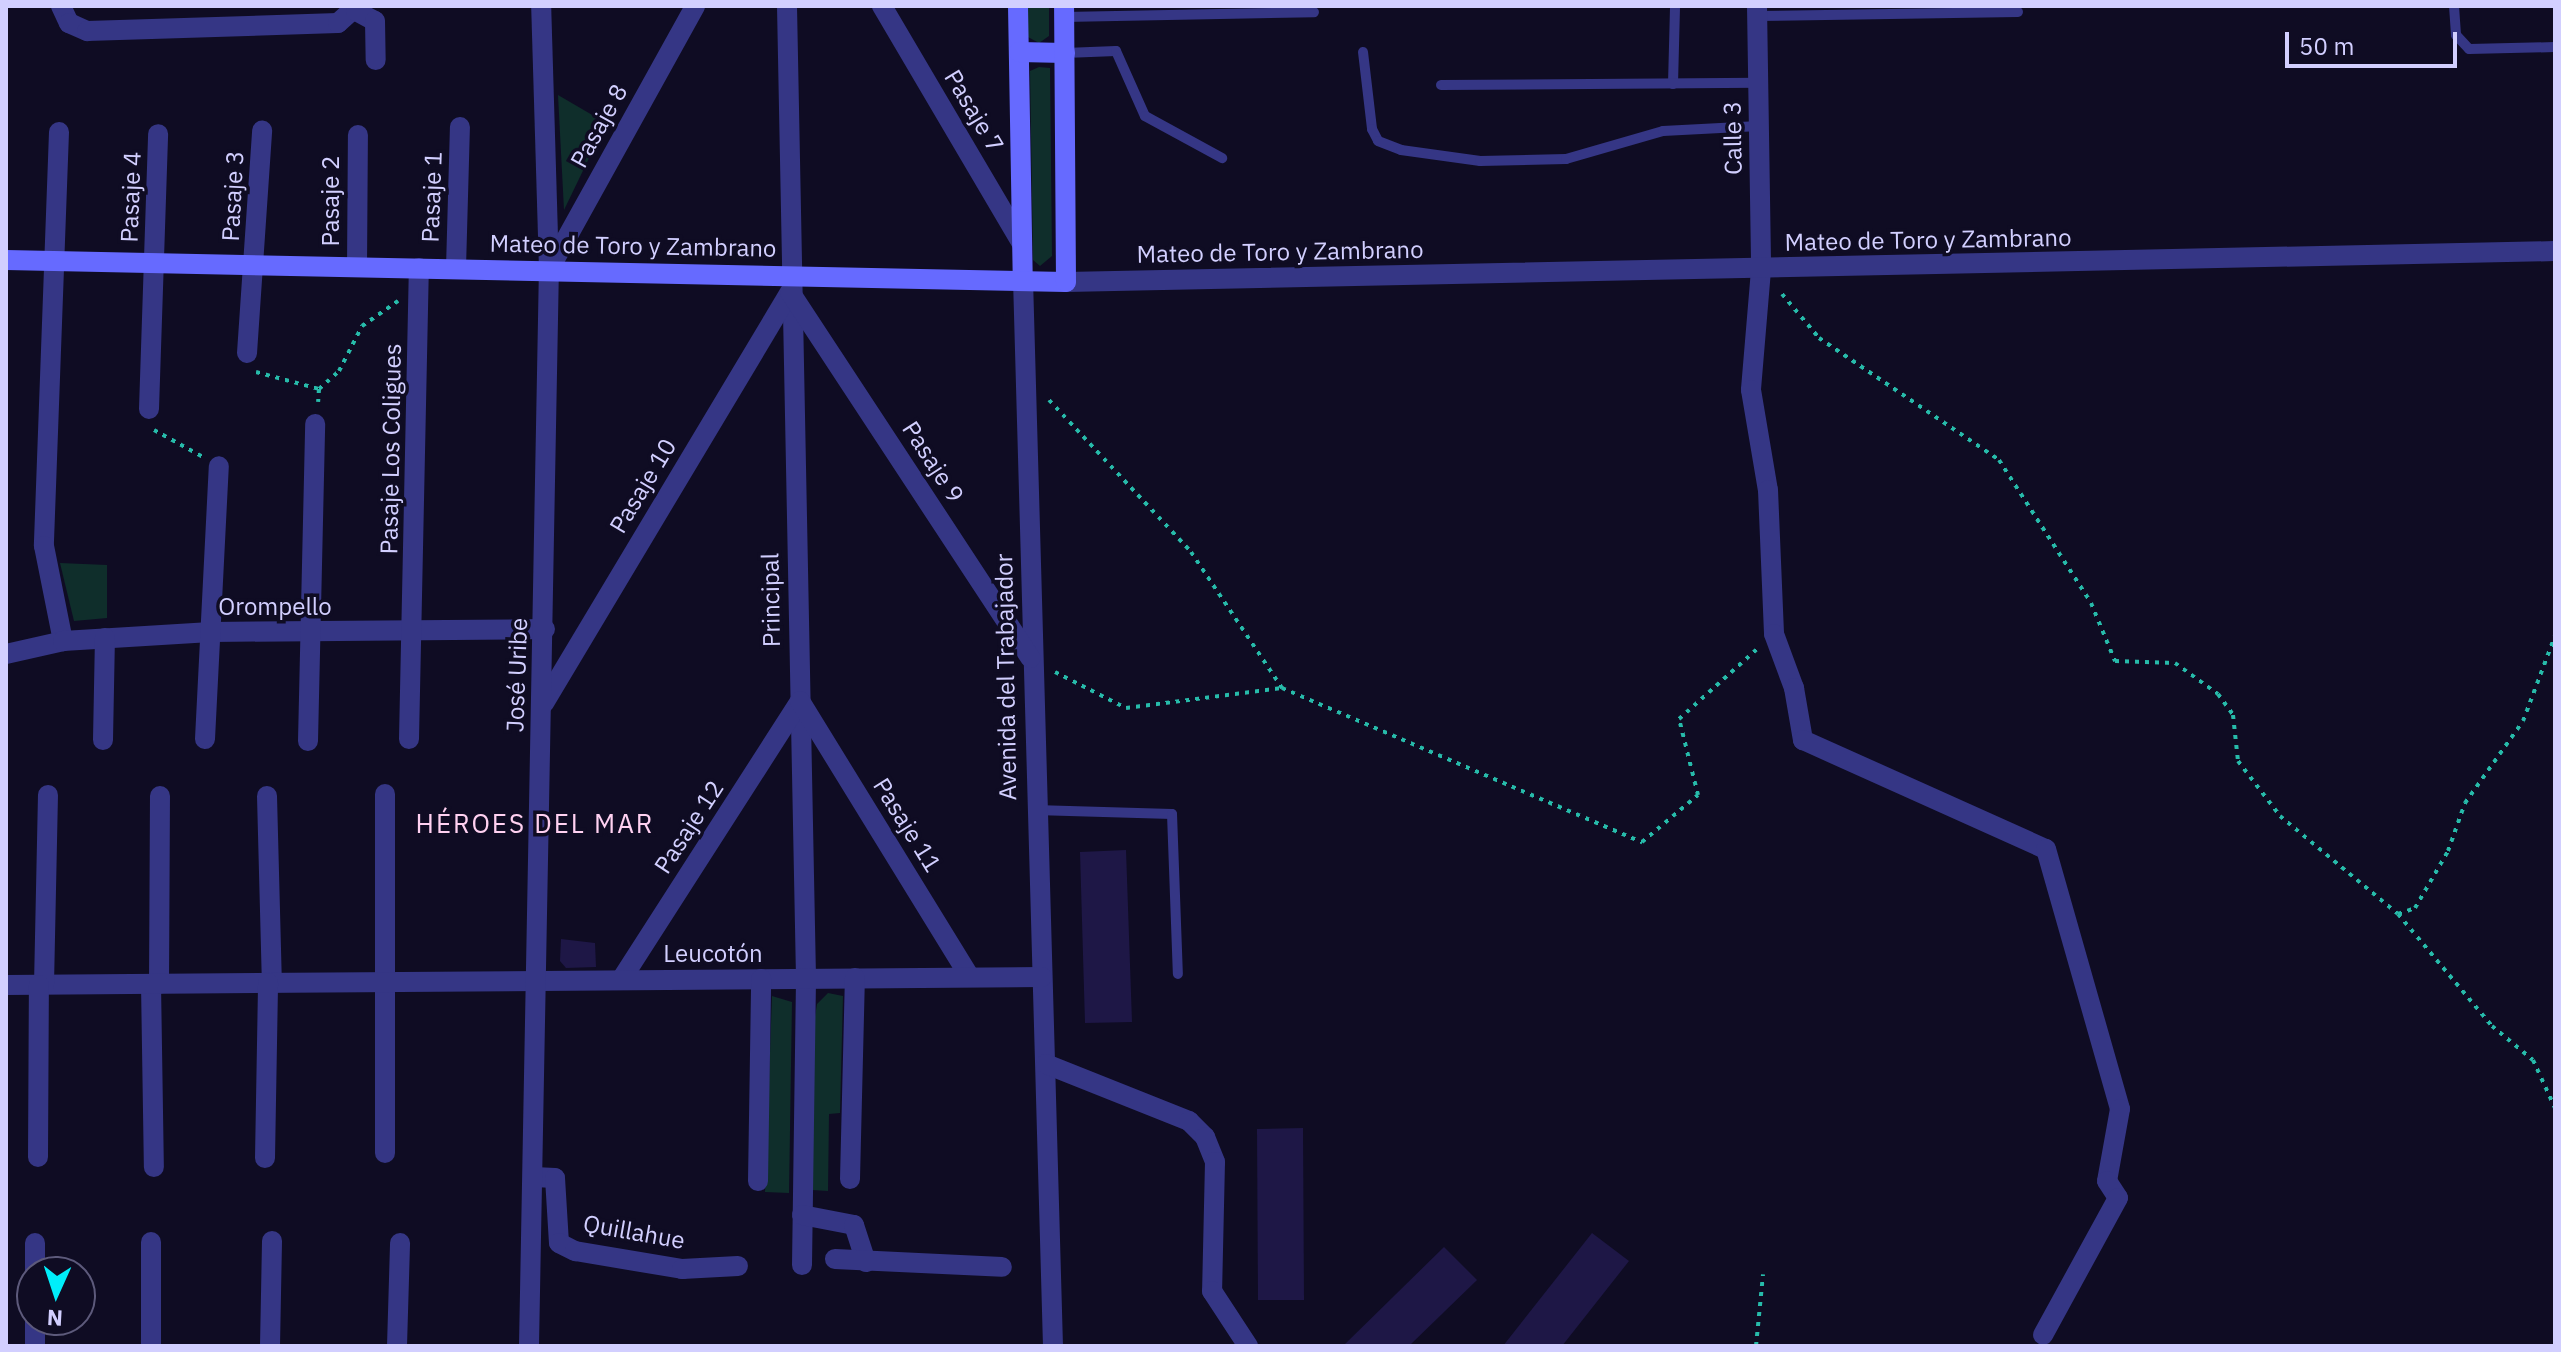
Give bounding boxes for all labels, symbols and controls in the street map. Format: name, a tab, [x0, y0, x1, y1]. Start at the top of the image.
scale bar	[2289, 16, 2461, 66]
text: 50 m	[2299, 30, 2354, 62]
street label: Pasaje 7	[938, 65, 1010, 157]
street label: Pasaje 8	[564, 79, 634, 173]
street label: Calle 3	[1718, 101, 1748, 175]
street label: Pasaje 3	[216, 150, 250, 242]
street label: Pasaje 4	[115, 151, 147, 243]
street label: Pasaje 1	[416, 151, 448, 243]
street label: Pasaje 2	[317, 156, 345, 246]
street label: Mateo de Toro y Zambrano	[1784, 223, 2072, 257]
street label: Mateo de Toro y Zambrano	[489, 229, 777, 263]
street label: Mateo de Toro y Zambrano	[1136, 235, 1424, 269]
street label: Pasaje Los Coligues	[375, 343, 407, 555]
street label: Pasaje 9	[896, 416, 970, 508]
street label: Pasaje 10	[604, 433, 682, 539]
street label: Principal	[756, 553, 786, 647]
street label: Avenida del Trabajador	[989, 553, 1023, 801]
street label: Orompello	[218, 593, 332, 621]
street label: José Uribe	[501, 617, 533, 733]
street label: Pasaje 11	[867, 773, 947, 877]
street label: Pasaje 12	[648, 775, 730, 879]
district label: HÉROES DEL MAR	[416, 808, 654, 840]
street label: Leucotón	[663, 940, 763, 968]
street label: Quillahue	[581, 1209, 687, 1255]
north arrow	[16, 1256, 96, 1336]
text: N	[46, 1304, 64, 1333]

